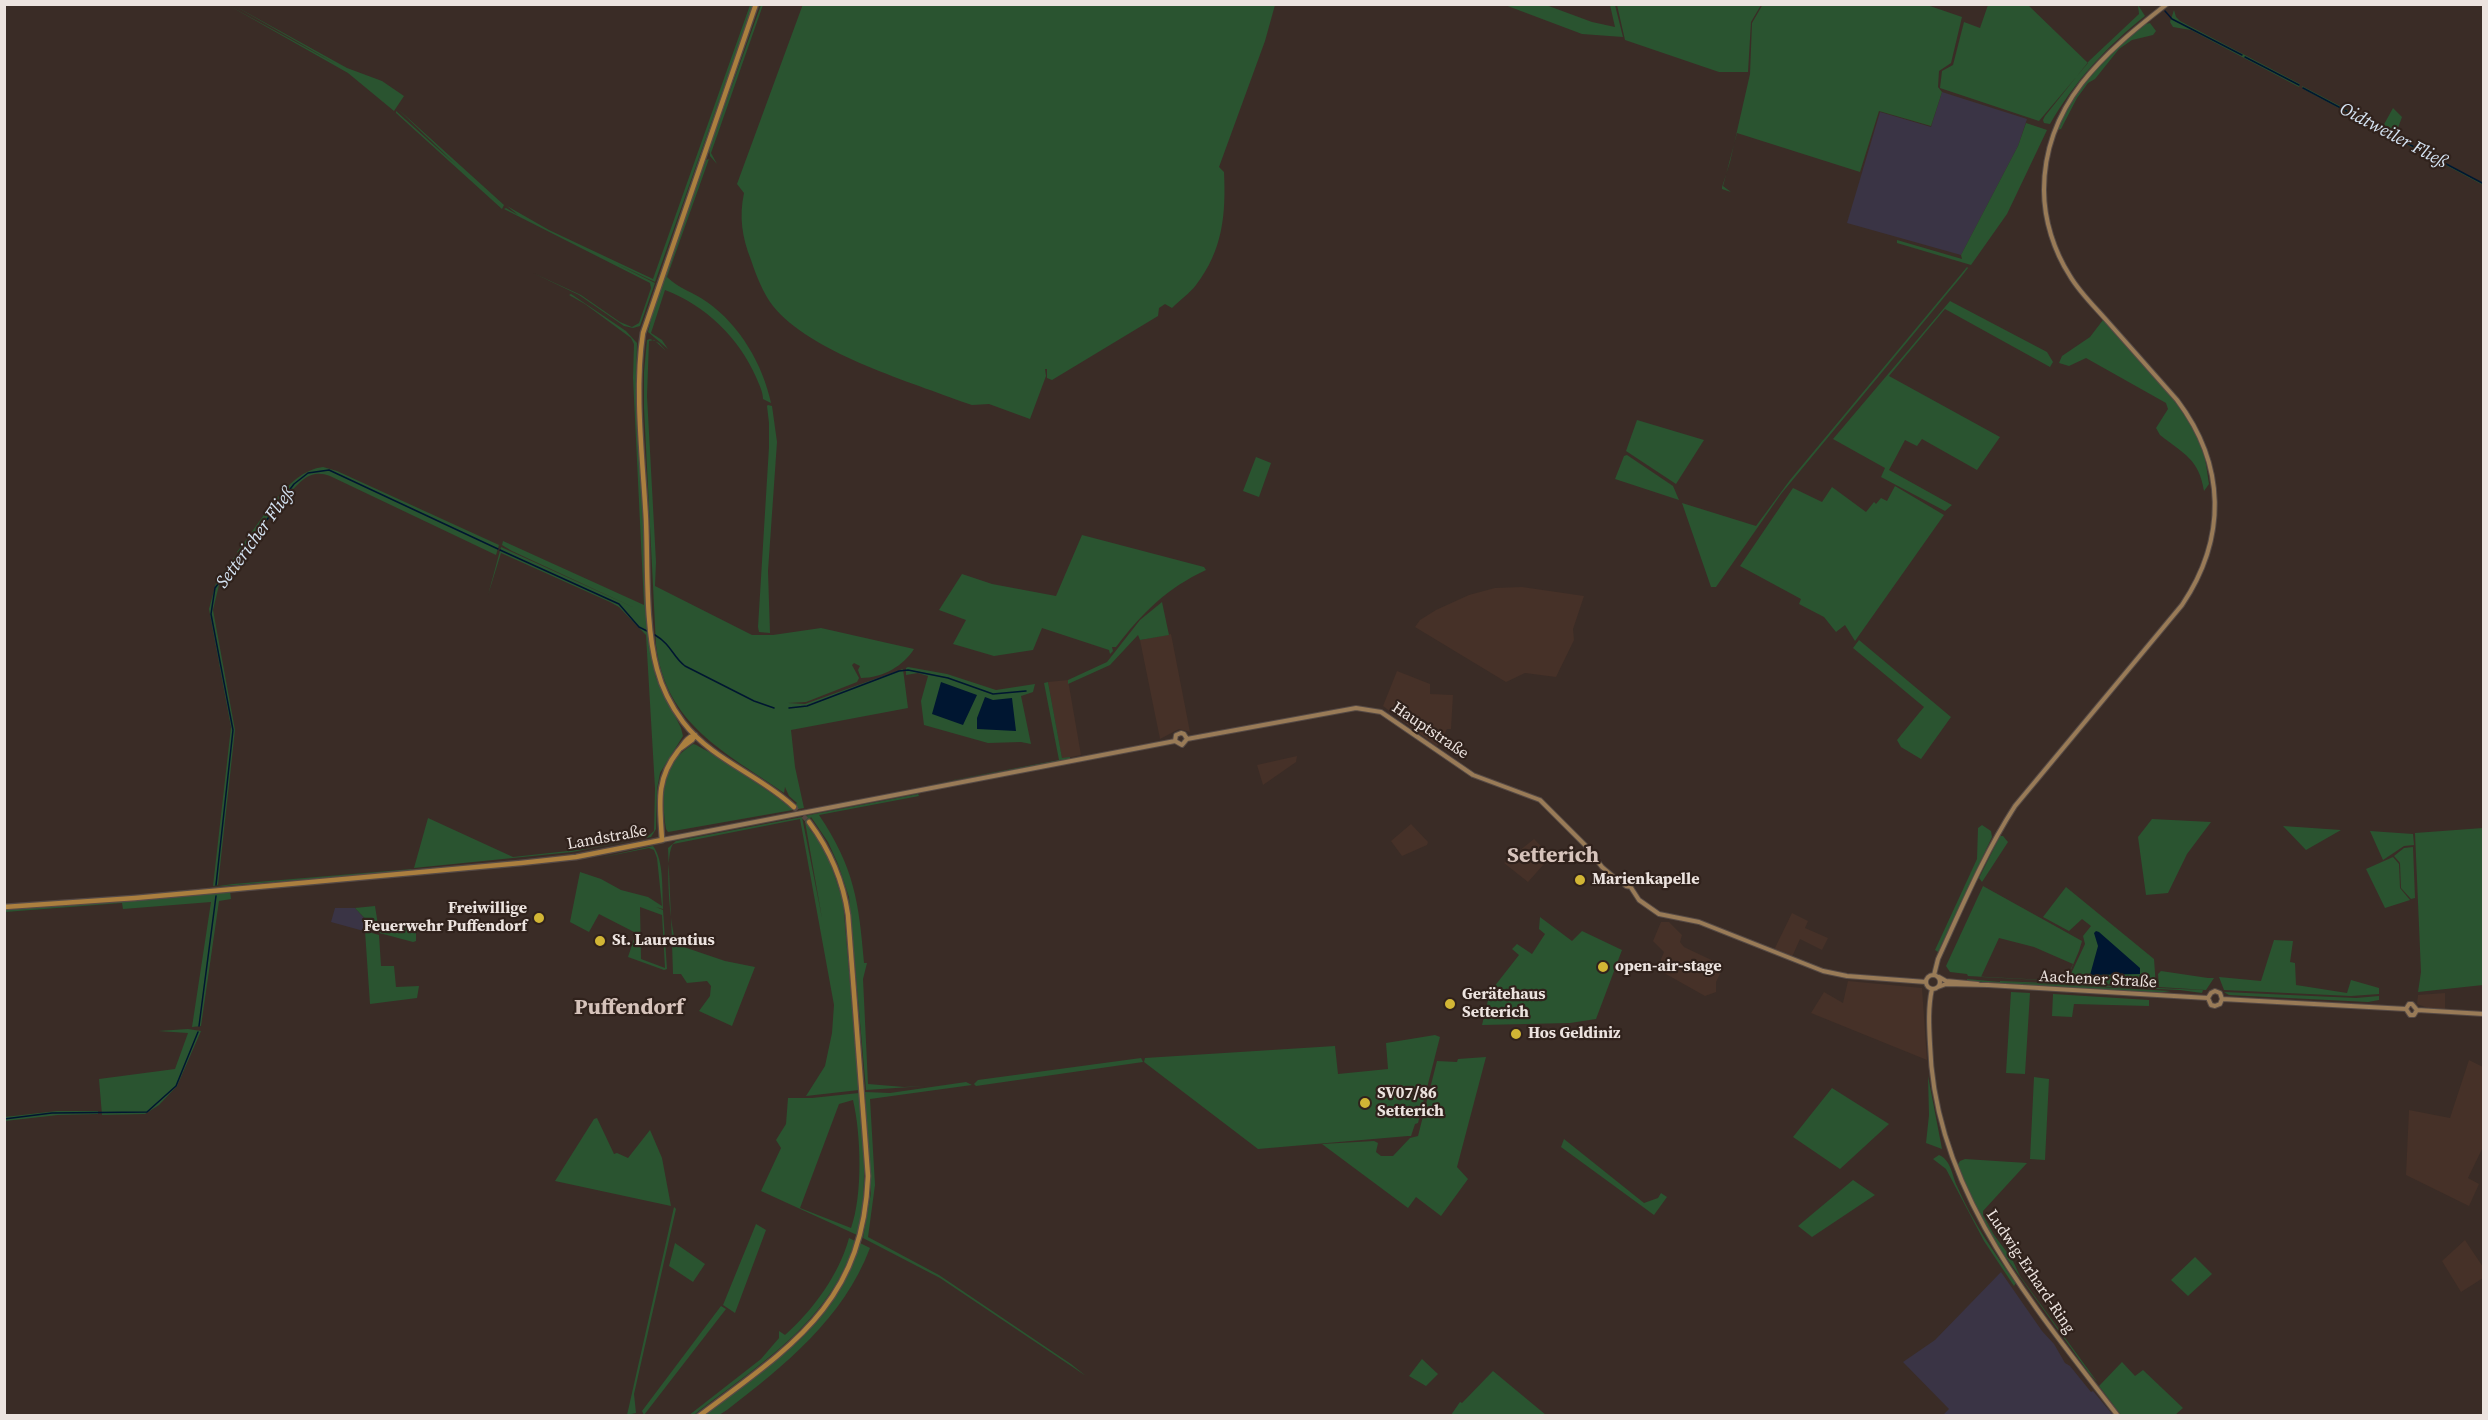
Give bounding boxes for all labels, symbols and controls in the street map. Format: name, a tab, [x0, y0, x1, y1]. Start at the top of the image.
water label: Oidtweiler Fließ	[2336, 99, 2450, 173]
water label: Settericher Fließ	[212, 483, 300, 593]
street label: Hauptstraße	[1388, 698, 1472, 764]
street label: Landstraße	[566, 822, 648, 854]
district label: Setterich	[1507, 843, 1599, 869]
place label: Marienkapelle	[1592, 870, 1699, 890]
marker: Marienkapelle	[1573, 873, 1587, 887]
place label: Freiwillige Feuerwehr Puffendorf	[363, 899, 527, 937]
marker: Freiwillige Feuerwehr Puffendorf	[532, 911, 546, 925]
place label: St. Laurentius	[612, 931, 715, 951]
marker: St. Laurentius	[593, 934, 607, 948]
place label: open-air-stage	[1615, 957, 1722, 977]
marker: open-air-stage	[1596, 960, 1610, 974]
street label: Aachener Straße	[2039, 967, 2157, 993]
place label: Gerätehaus Setterich	[1462, 985, 1546, 1023]
district label: Puffendorf	[574, 995, 684, 1021]
marker: Gerätehaus Setterich	[1443, 997, 1457, 1011]
place label: Hos Geldiniz	[1528, 1024, 1620, 1044]
marker: Hos Geldiniz	[1509, 1027, 1523, 1041]
place label: SV07/86 Setterich	[1377, 1084, 1444, 1122]
marker: SV07/86 Setterich	[1358, 1096, 1372, 1110]
street label: Ludwig-Erhard-Ring	[1981, 1206, 2079, 1338]

